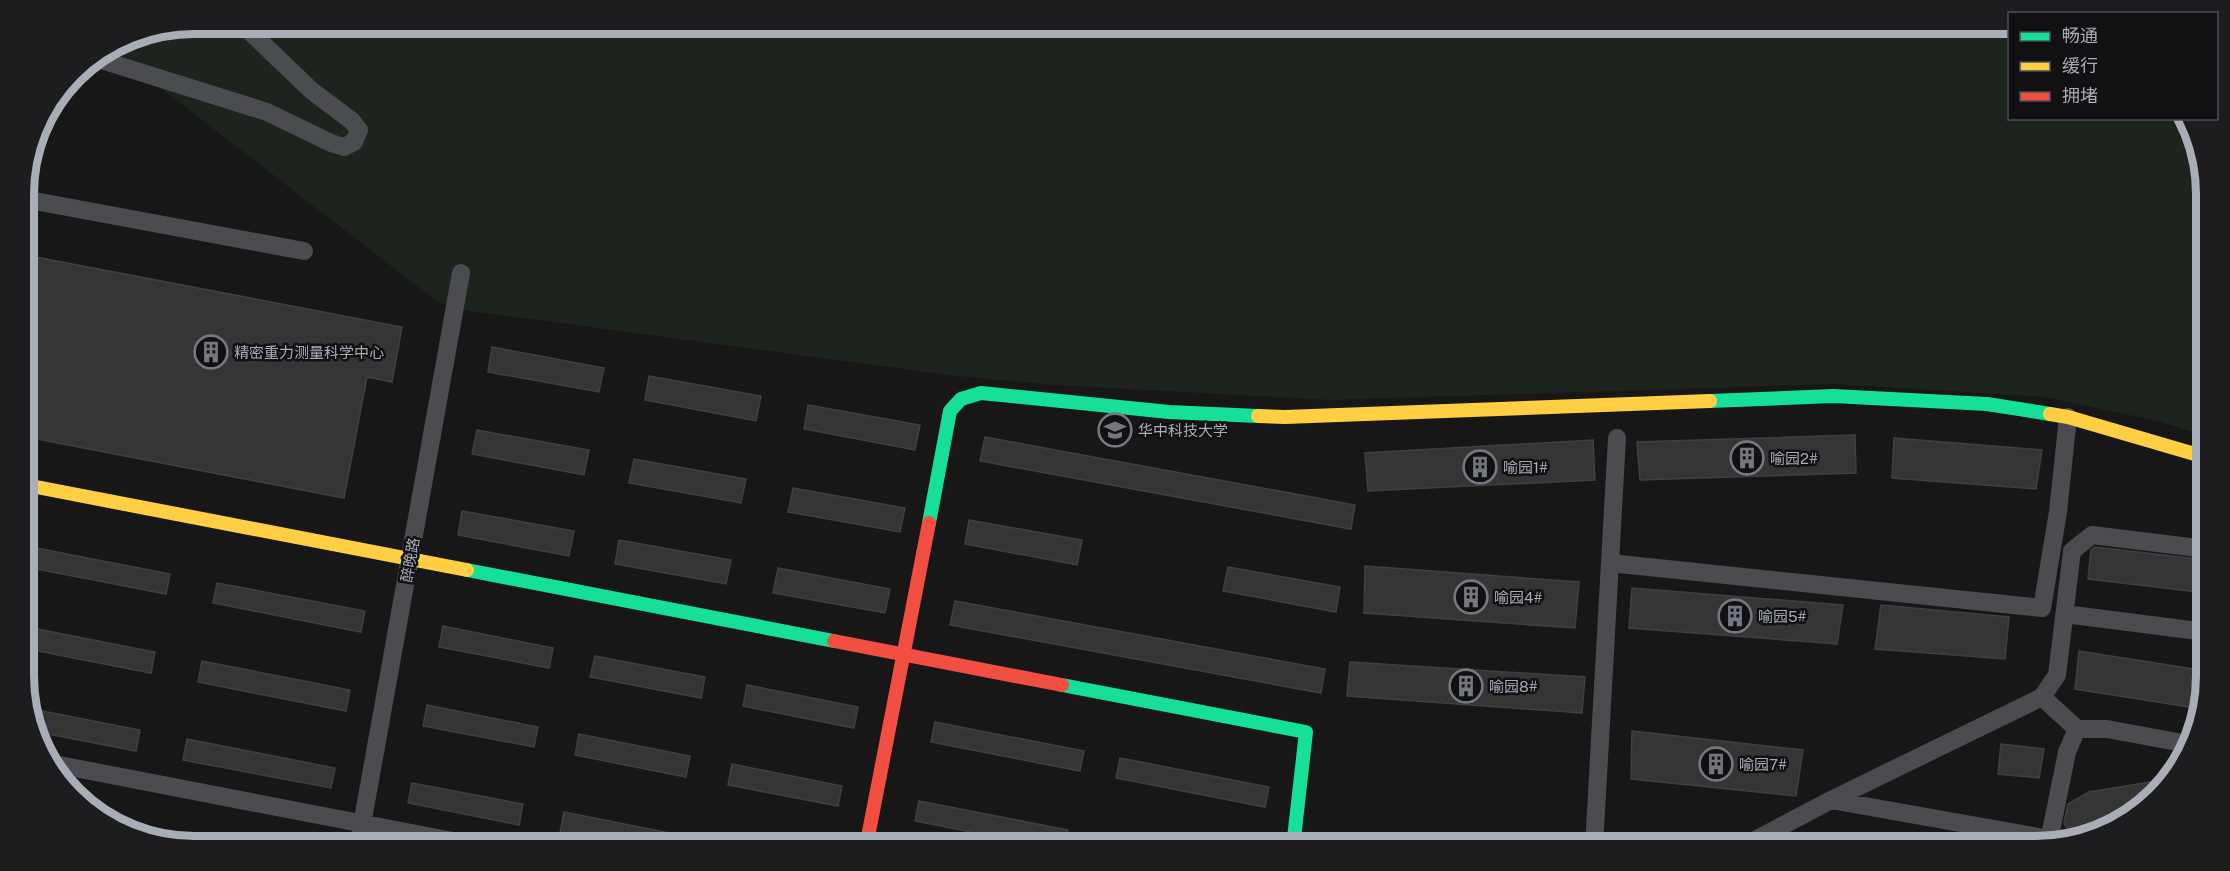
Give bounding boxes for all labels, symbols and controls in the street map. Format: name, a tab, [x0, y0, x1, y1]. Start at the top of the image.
legend	[2008, 12, 2218, 120]
text: 畅通	[2062, 25, 2098, 46]
text: 缓行	[2062, 55, 2098, 76]
text: 拥堵	[2062, 85, 2098, 106]
building icon: 精密重力测量科学中心	[193, 334, 229, 370]
place label: 精密重力测量科学中心	[234, 344, 384, 361]
school or university icon: 华中科技大学	[1097, 412, 1133, 448]
place label: 华中科技大学	[1138, 422, 1228, 439]
building icon: 喻园2#	[1729, 440, 1765, 476]
building icon: 喻园1#	[1462, 449, 1498, 485]
place label: 喻园2#	[1770, 450, 1818, 467]
place label: 喻园1#	[1503, 459, 1548, 476]
street label: 醉晚路	[398, 536, 422, 584]
building icon: 喻园4#	[1453, 579, 1489, 615]
place label: 喻园4#	[1494, 589, 1542, 606]
building icon: 喻园5#	[1717, 598, 1753, 634]
place label: 喻园5#	[1758, 608, 1807, 625]
building icon: 喻园8#	[1448, 668, 1484, 704]
place label: 喻园8#	[1489, 678, 1538, 695]
building icon: 喻园7#	[1698, 746, 1734, 782]
place label: 喻园7#	[1739, 756, 1787, 773]

